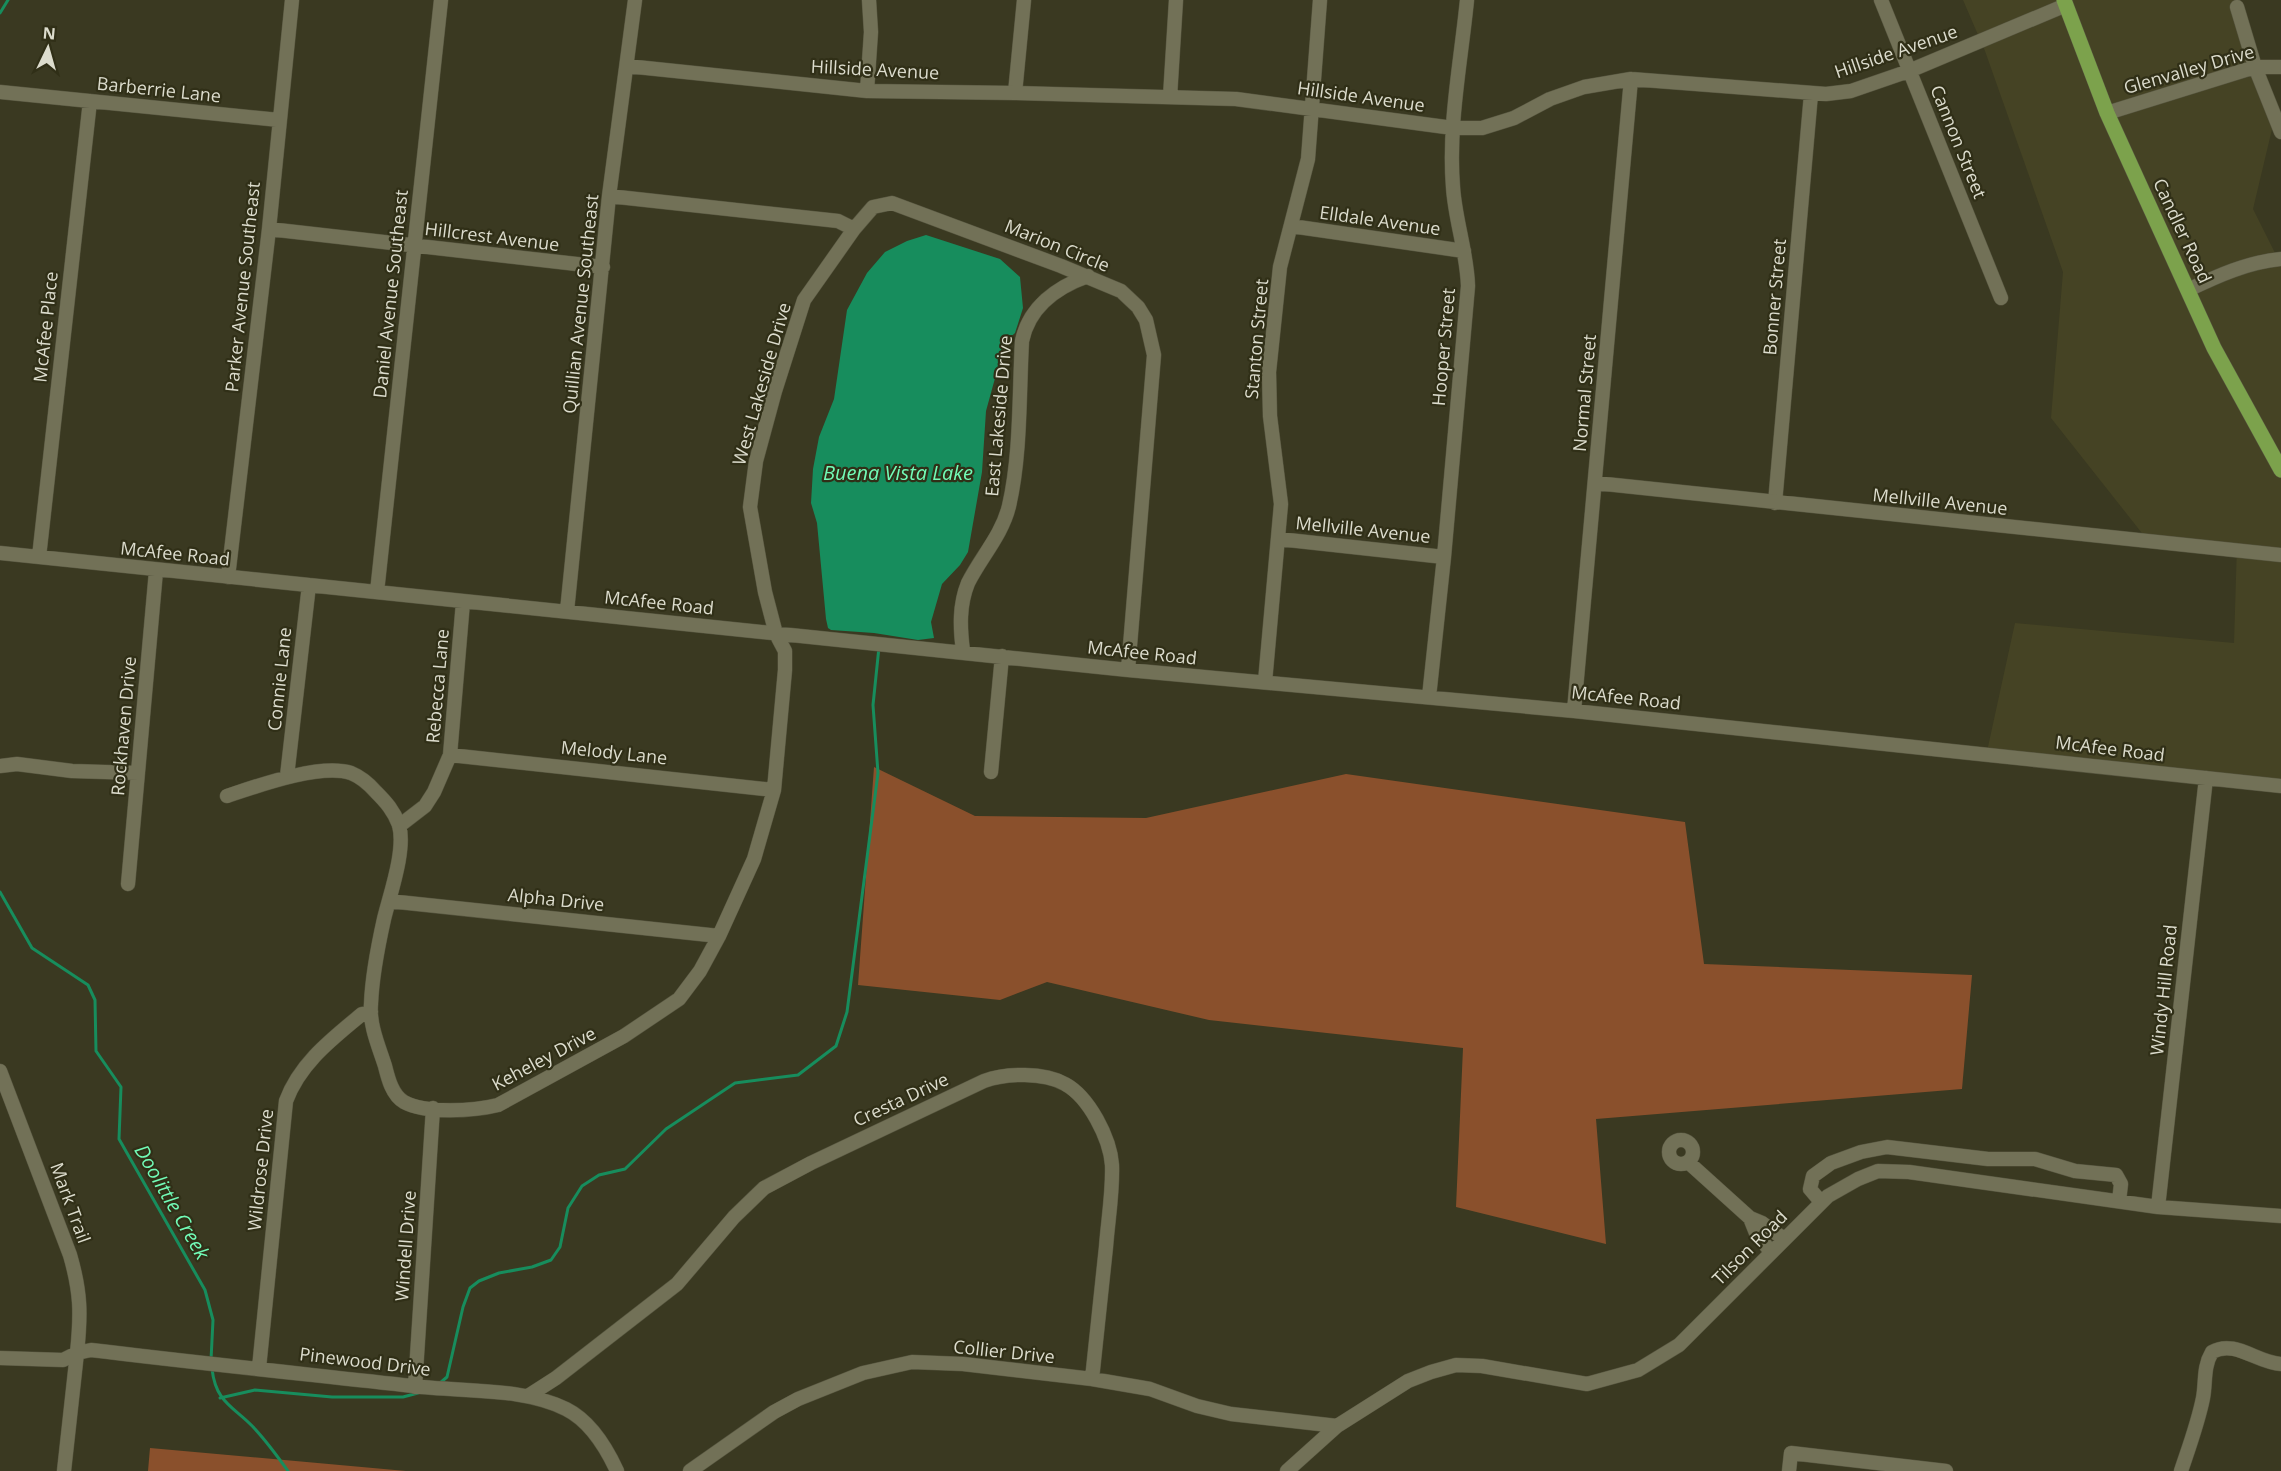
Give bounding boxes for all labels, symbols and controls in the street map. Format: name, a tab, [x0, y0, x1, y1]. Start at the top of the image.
north arrow	[18, 18, 78, 78]
street label: Hillside Avenue	[1831, 19, 1960, 83]
text: N	[42, 22, 57, 45]
street label: Glenvalley Drive	[2121, 39, 2257, 99]
street label: Hillside Avenue	[810, 54, 940, 84]
street label: Barberrie Lane	[96, 71, 222, 107]
street label: Hillside Avenue	[1296, 75, 1426, 117]
street label: Cannon Street	[1925, 81, 1993, 202]
street label: Candler Road	[2148, 174, 2218, 287]
street label: Parker Avenue Southeast	[219, 181, 265, 393]
street label: Daniel Avenue Southeast	[367, 188, 413, 399]
street label: Quillian Avenue Southeast	[557, 193, 603, 415]
street label: Elldale Avenue	[1318, 200, 1442, 240]
street label: Marion Circle	[1001, 213, 1113, 277]
street label: Hillcrest Avenue	[423, 216, 561, 256]
street label: Bonner Street	[1757, 238, 1791, 356]
street label: McAfee Place	[27, 270, 63, 383]
street label: Stanton Street	[1239, 278, 1273, 400]
street label: Hooper Street	[1426, 287, 1460, 407]
street label: West Lakeside Drive	[726, 300, 796, 468]
street label: Normal Street	[1567, 333, 1601, 453]
street label: East Lakeside Drive	[979, 334, 1017, 497]
water label: Buena Vista Lake	[823, 459, 973, 486]
street label: Mellville Avenue	[1871, 482, 2009, 520]
street label: Mellville Avenue	[1294, 510, 1432, 548]
street label: McAfee Road	[119, 535, 231, 571]
street label: McAfee Road	[603, 584, 715, 620]
street label: Connie Lane	[262, 626, 296, 732]
street label: Rebecca Lane	[420, 628, 454, 744]
street label: McAfee Road	[1086, 634, 1198, 670]
street label: Rockhaven Drive	[105, 655, 141, 797]
street label: McAfee Road	[1570, 679, 1682, 715]
street label: McAfee Road	[2054, 729, 2166, 767]
street label: Melody Lane	[560, 734, 669, 770]
street label: Alpha Drive	[507, 882, 605, 916]
street label: Windy Hill Road	[2144, 923, 2182, 1057]
street label: Keheley Drive	[487, 1021, 600, 1096]
street label: Cresta Drive	[849, 1067, 952, 1132]
street label: Wildrose Drive	[242, 1108, 278, 1232]
water label: Doolittle Creek	[129, 1139, 217, 1265]
street label: Mark Trail	[45, 1159, 97, 1246]
street label: Windell Drive	[389, 1190, 421, 1302]
street label: Tilson Road	[1706, 1204, 1792, 1290]
street label: Collier Drive	[952, 1334, 1056, 1368]
street label: Pinewood Drive	[298, 1341, 432, 1381]

